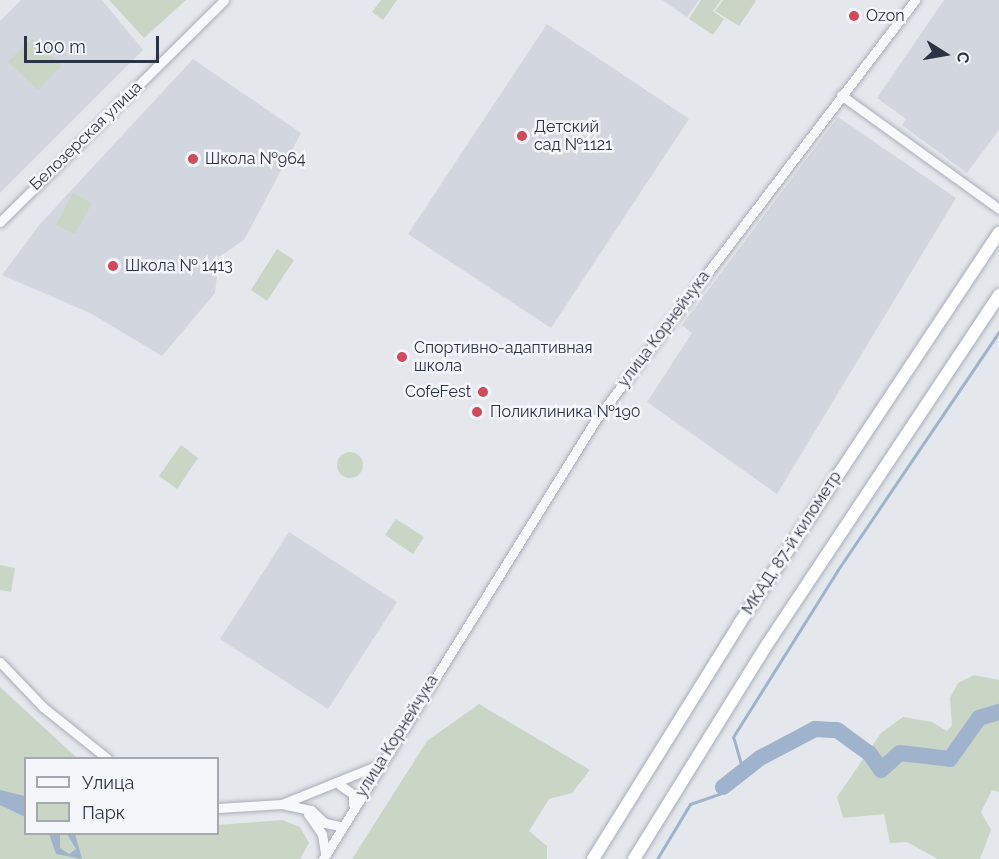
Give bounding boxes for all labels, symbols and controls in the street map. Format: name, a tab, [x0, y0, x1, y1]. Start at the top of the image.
place label: Ozon	[866, 6, 905, 26]
marker: Ozon	[847, 9, 861, 23]
scale bar	[27, 24, 162, 62]
north arrow	[915, 24, 975, 84]
text: 100 m	[35, 36, 86, 57]
text: С	[953, 50, 974, 65]
street label: Белозерская улица	[26, 78, 146, 194]
place label: Детский сад №1121	[534, 117, 612, 155]
marker: Детский сад №1121	[515, 129, 529, 143]
place label: Школа №964	[205, 149, 306, 169]
marker: Школа №964	[186, 152, 200, 166]
place label: Школа № 1413	[125, 256, 233, 276]
marker: Школа № 1413	[106, 259, 120, 273]
street label: улица Корнейчука	[614, 267, 714, 391]
place label: Спортивно-адаптивная школа	[414, 338, 593, 376]
marker: Спортивно-адаптивная школа	[395, 350, 409, 364]
place label: CofeFest	[405, 382, 471, 402]
marker: CofeFest	[476, 385, 490, 399]
place label: Поликлиника №190	[490, 402, 641, 422]
marker: Поликлиника №190	[468, 403, 486, 421]
street label: МКАД, 87-й километр	[738, 468, 846, 618]
street label: улица Корнейчука	[352, 671, 442, 801]
legend	[24, 757, 219, 835]
text: Улица	[82, 772, 134, 793]
text: Парк	[82, 802, 125, 823]

